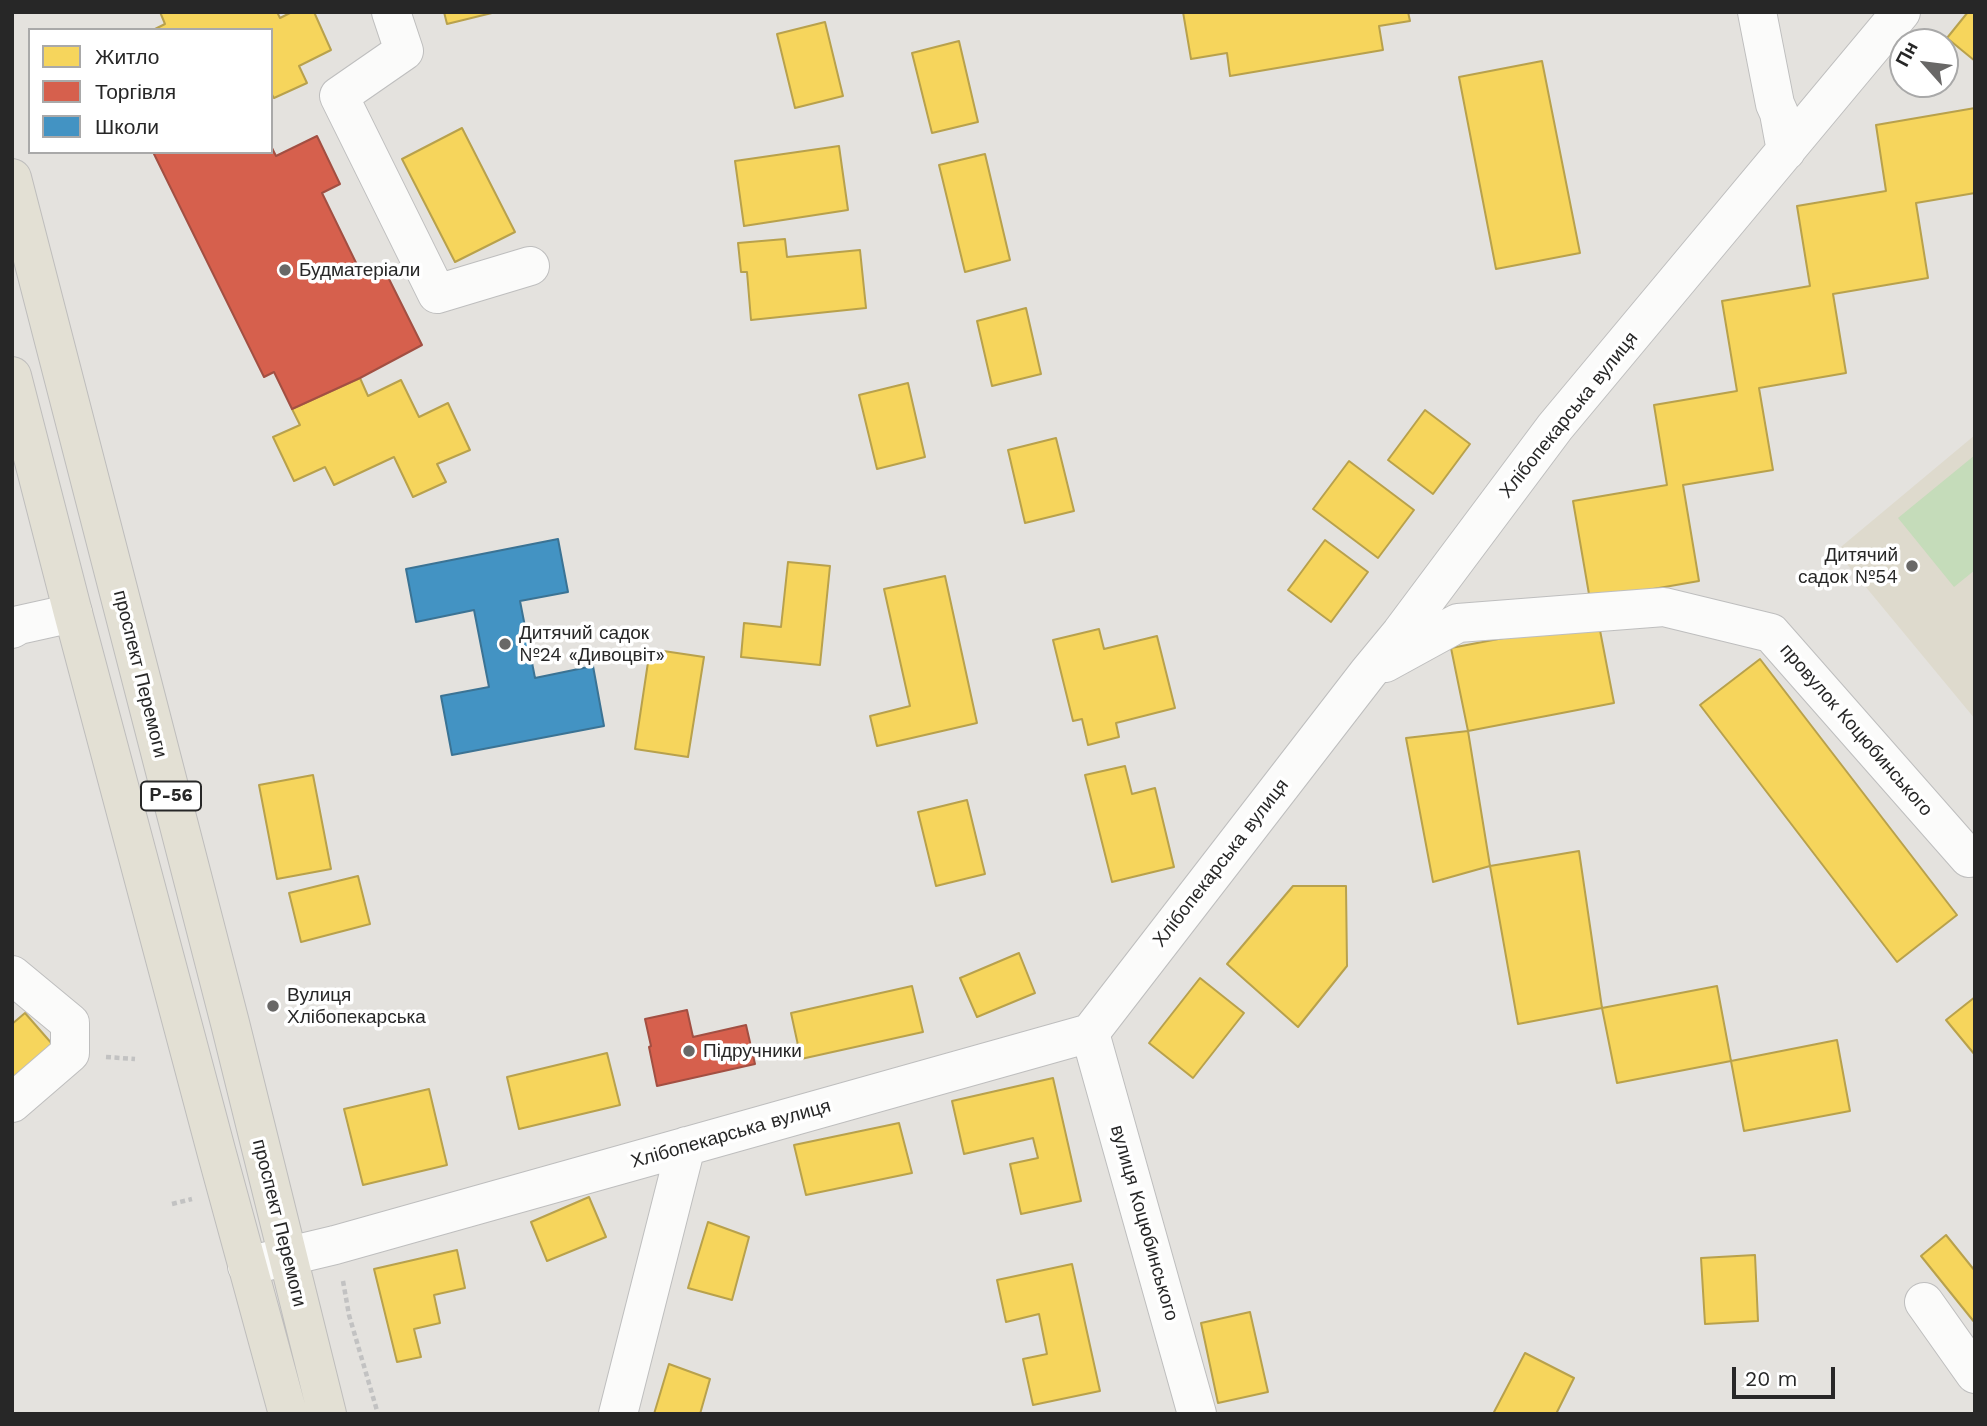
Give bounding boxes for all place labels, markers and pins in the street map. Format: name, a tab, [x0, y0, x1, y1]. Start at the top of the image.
place label: Будматеріали	[299, 259, 420, 281]
marker: Будматеріали	[277, 262, 293, 278]
place label: Дитячий садок №54	[1798, 544, 1898, 588]
marker: Дитячий садок №54	[1904, 558, 1920, 574]
place label: Дитячий садок №24 «Дивоцвіт»	[519, 622, 665, 666]
marker: Дитячий садок №24 «Дивоцвіт»	[497, 636, 513, 652]
place label: Вулиця Хлібопекарська	[287, 984, 426, 1028]
marker: Вулиця Хлібопекарська	[265, 998, 281, 1014]
place label: Підручники	[703, 1040, 802, 1062]
marker: Підручники	[681, 1043, 697, 1059]

